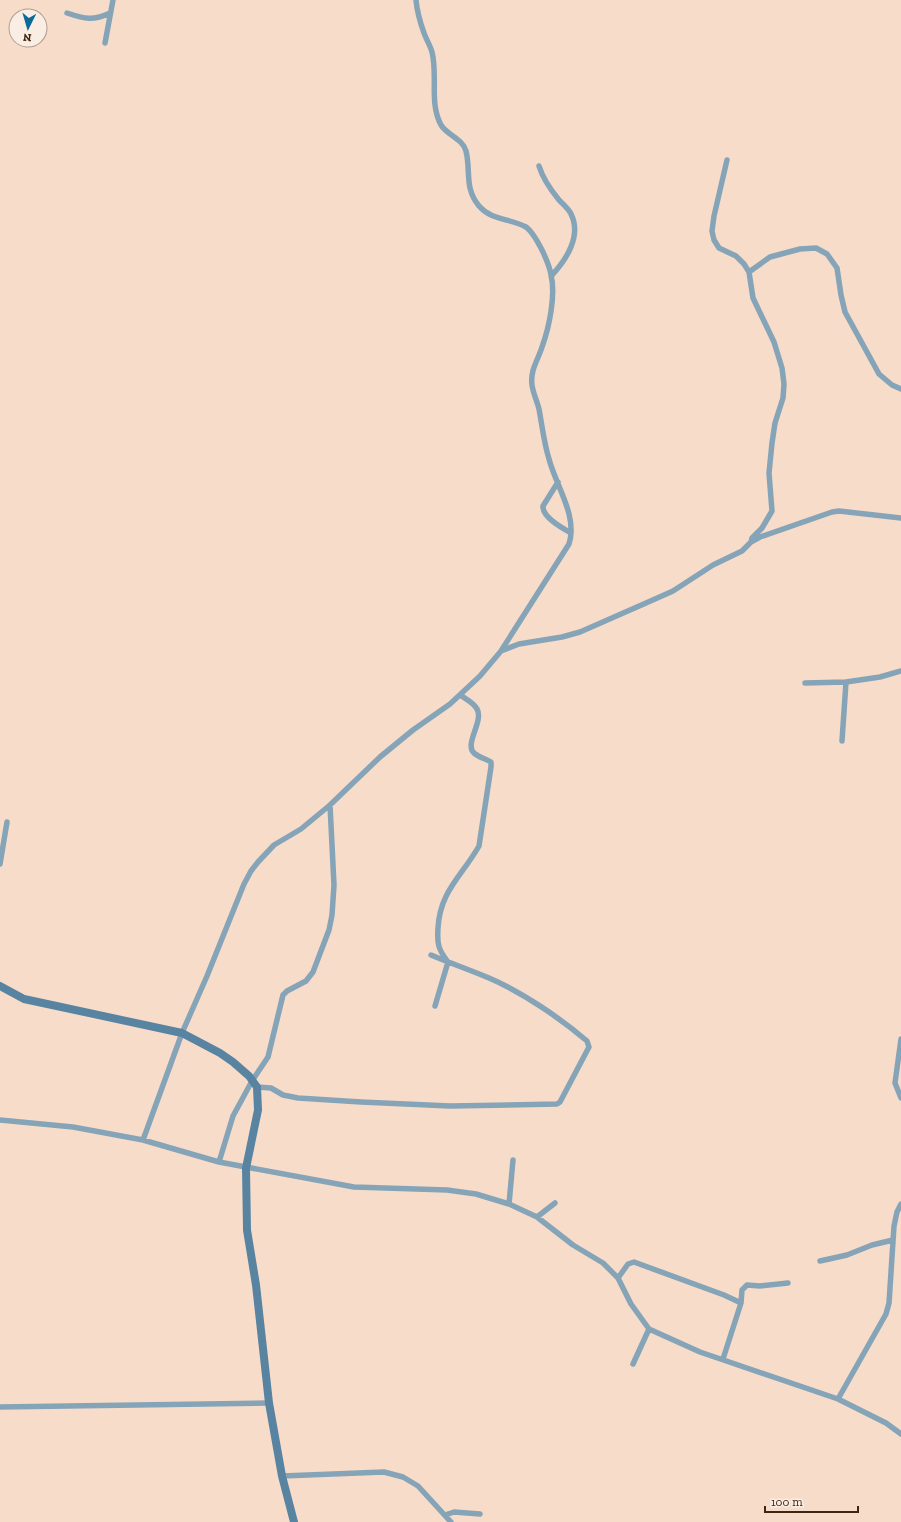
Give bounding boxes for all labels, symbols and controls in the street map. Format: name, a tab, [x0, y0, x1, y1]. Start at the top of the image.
north arrow	[8, 8, 48, 48]
text: N	[22, 31, 32, 44]
scale bar	[765, 1488, 858, 1514]
text: 100 m	[771, 1495, 803, 1509]

